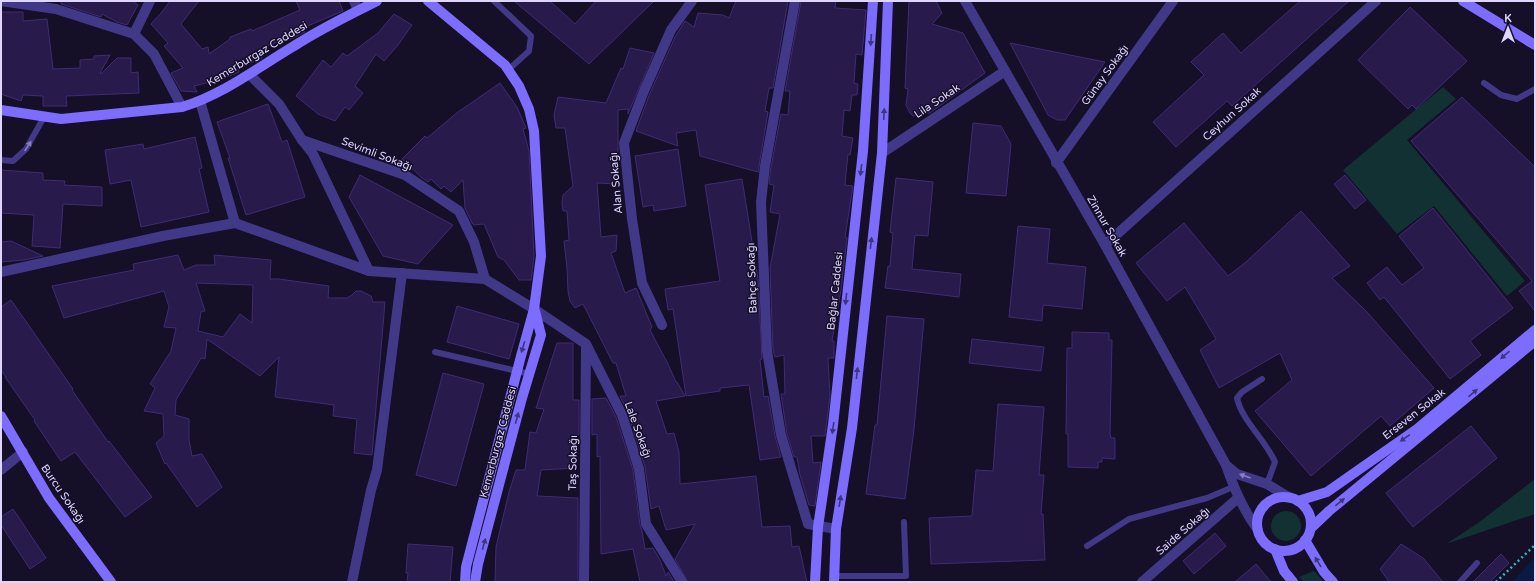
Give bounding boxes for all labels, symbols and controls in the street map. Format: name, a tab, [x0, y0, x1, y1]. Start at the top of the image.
north arrow	[1488, 8, 1528, 48]
text: K	[1504, 12, 1512, 25]
street label: Kemerburgaz Caddesi	[204, 19, 310, 89]
one-way arrow	[868, 34, 875, 46]
street label: Günay Sokağı	[1079, 42, 1131, 108]
street label: Lila Sokak	[912, 81, 962, 121]
street label: Ceyhun Sokak	[1200, 84, 1264, 144]
one-way arrow	[880, 108, 887, 120]
street label: Sevimli Sokağı	[340, 134, 414, 174]
one-way arrow	[24, 140, 32, 151]
street label: Alan Sokağı	[607, 152, 625, 214]
one-way arrow	[858, 163, 865, 176]
street label: Zinnur Sokak	[1084, 193, 1130, 259]
one-way arrow	[868, 237, 875, 249]
street label: Bahçe Sokağı	[744, 242, 760, 314]
street label: Bağlar Caddesi	[824, 251, 846, 331]
one-way arrow	[843, 293, 850, 305]
one-way arrow	[520, 341, 526, 353]
one-way arrow	[1500, 351, 1510, 360]
one-way arrow	[854, 367, 861, 379]
street label: Kemerburgaz Caddesi	[477, 385, 519, 499]
street label: Erseven Sokak	[1380, 386, 1448, 442]
one-way arrow	[1467, 388, 1478, 397]
street label: Lale Sokağı	[622, 400, 654, 460]
one-way arrow	[514, 412, 520, 424]
one-way arrow	[830, 422, 836, 434]
one-way arrow	[1399, 434, 1410, 442]
street label: Taş Sokağı	[566, 435, 580, 491]
street label: Burcu Sokağı	[38, 462, 88, 526]
one-way arrow	[1238, 473, 1250, 479]
one-way arrow	[837, 495, 843, 507]
one-way arrow	[1335, 498, 1345, 506]
street label: Saide Sokağı	[1153, 504, 1213, 558]
one-way arrow	[481, 538, 487, 550]
one-way arrow	[1315, 556, 1322, 568]

